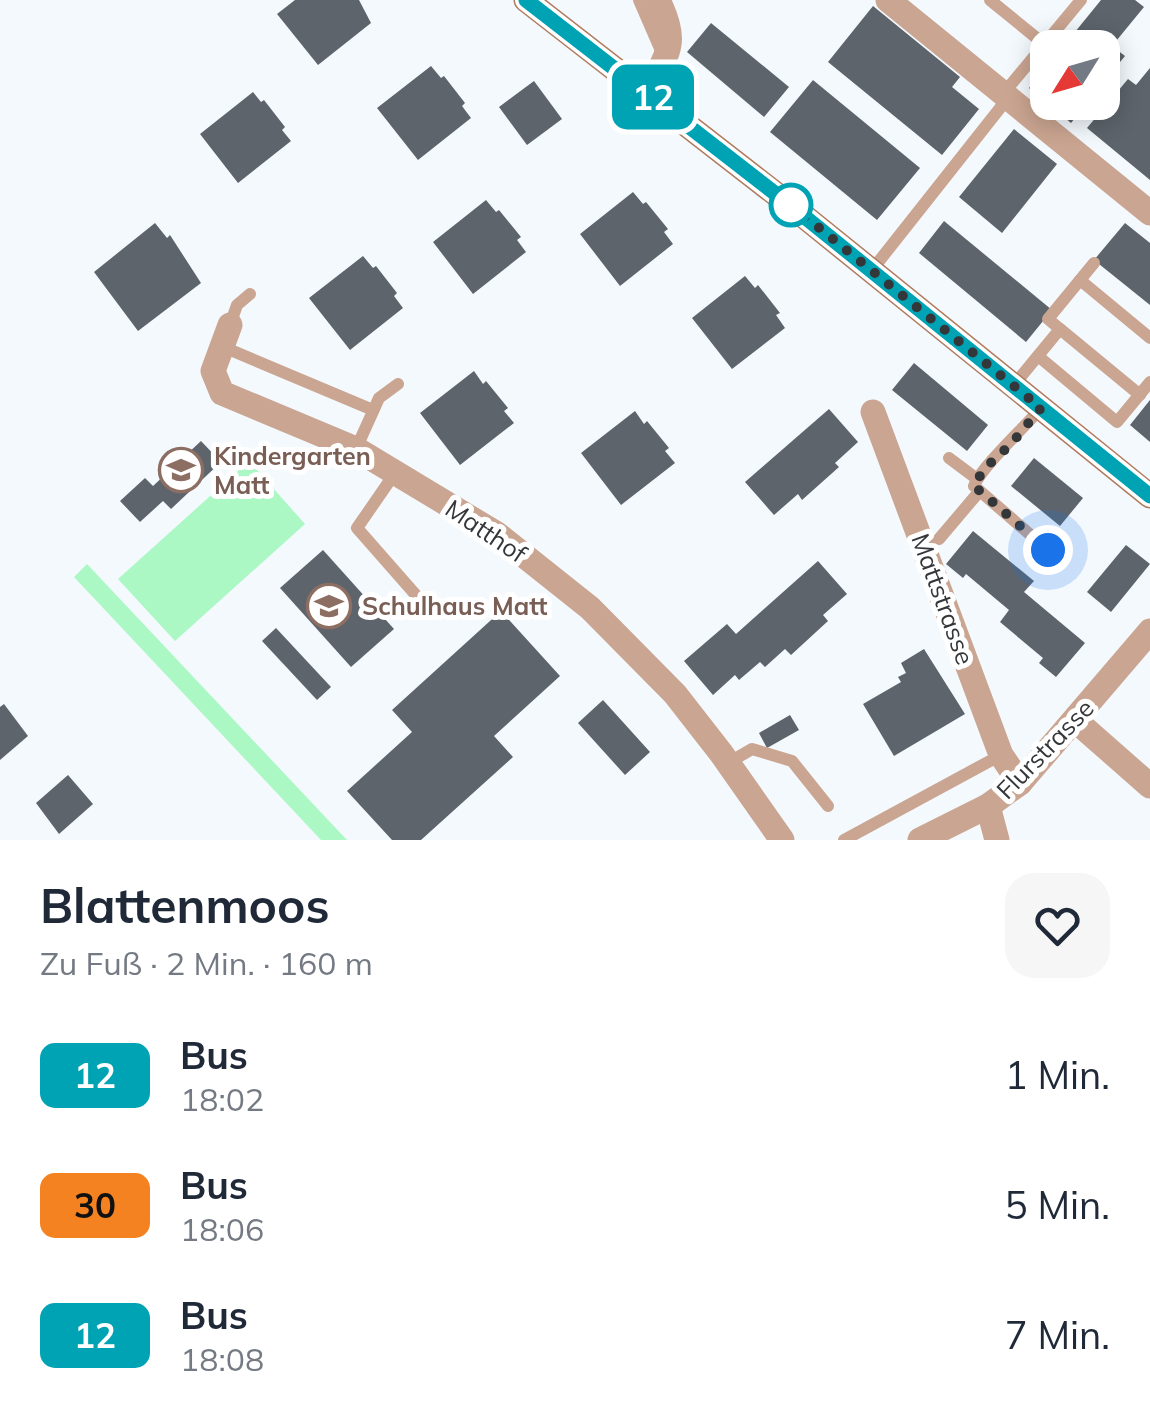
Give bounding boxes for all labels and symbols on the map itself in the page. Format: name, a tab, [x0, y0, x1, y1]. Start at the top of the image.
north arrow	[1030, 30, 1120, 120]
line badge: 12	[608, 64, 698, 130]
unlabelled marker	[770, 184, 812, 226]
place label: Kindergarten Matt	[214, 440, 371, 500]
school or university icon: Kindergarten Matt	[158, 447, 204, 493]
street label: Matthof	[440, 492, 533, 569]
your location	[1023, 525, 1073, 575]
street label: Mattstrasse	[905, 529, 981, 668]
school or university icon: Schulhaus Matt	[306, 583, 352, 629]
place label: Schulhaus Matt	[362, 590, 548, 621]
street label: Flurstrasse	[989, 692, 1100, 805]

